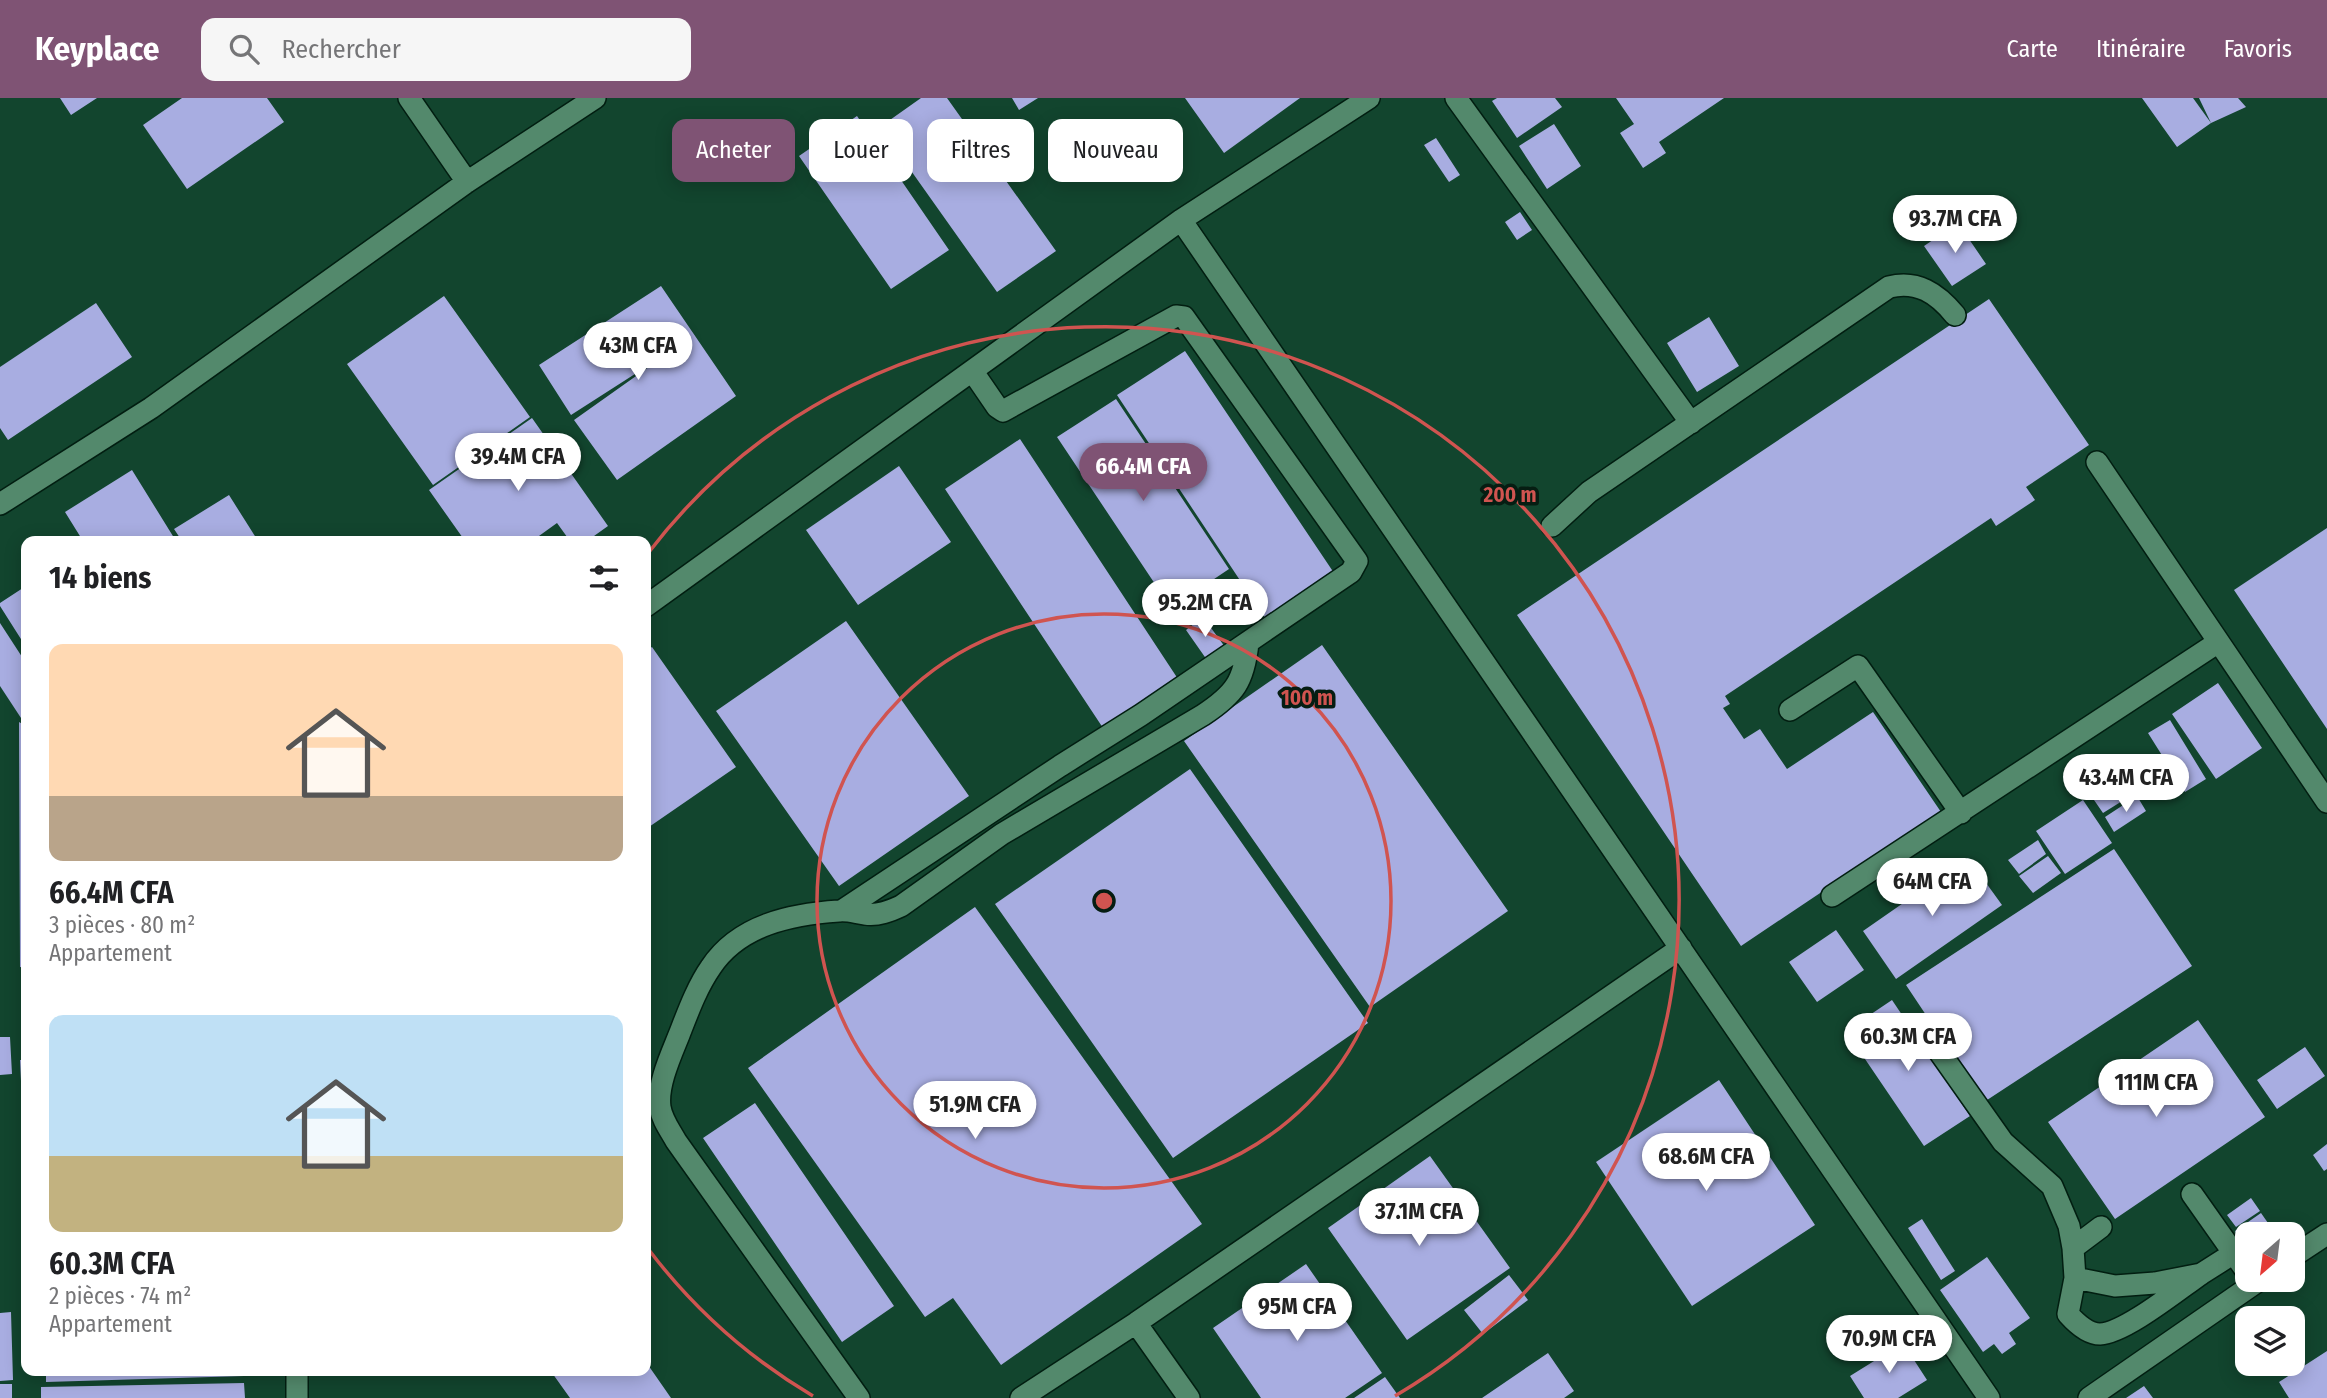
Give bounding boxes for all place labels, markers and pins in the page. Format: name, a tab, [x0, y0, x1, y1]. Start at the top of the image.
pin: 93.7M CFA	[1875, 195, 2035, 255]
pin: 43M CFA	[573, 322, 703, 382]
pin: 39.4M CFA	[438, 434, 598, 493]
pin: 66.4M CFA	[1063, 444, 1223, 503]
pin: 95.2M CFA	[1125, 580, 1285, 639]
pin: 43.4M CFA	[2046, 754, 2206, 814]
pin: 64M CFA	[1867, 858, 1997, 918]
centre of rings	[1092, 889, 1116, 913]
pin: 60.3M CFA	[1828, 1014, 1988, 1073]
pin: 111M CFA	[2084, 1060, 2228, 1119]
pin: 51.9M CFA	[895, 1082, 1055, 1141]
pin: 68.6M CFA	[1626, 1134, 1786, 1193]
pin: 37.1M CFA	[1339, 1188, 1499, 1248]
pin: 95M CFA	[1232, 1284, 1362, 1343]
pin: 70.9M CFA	[1809, 1316, 1969, 1375]

